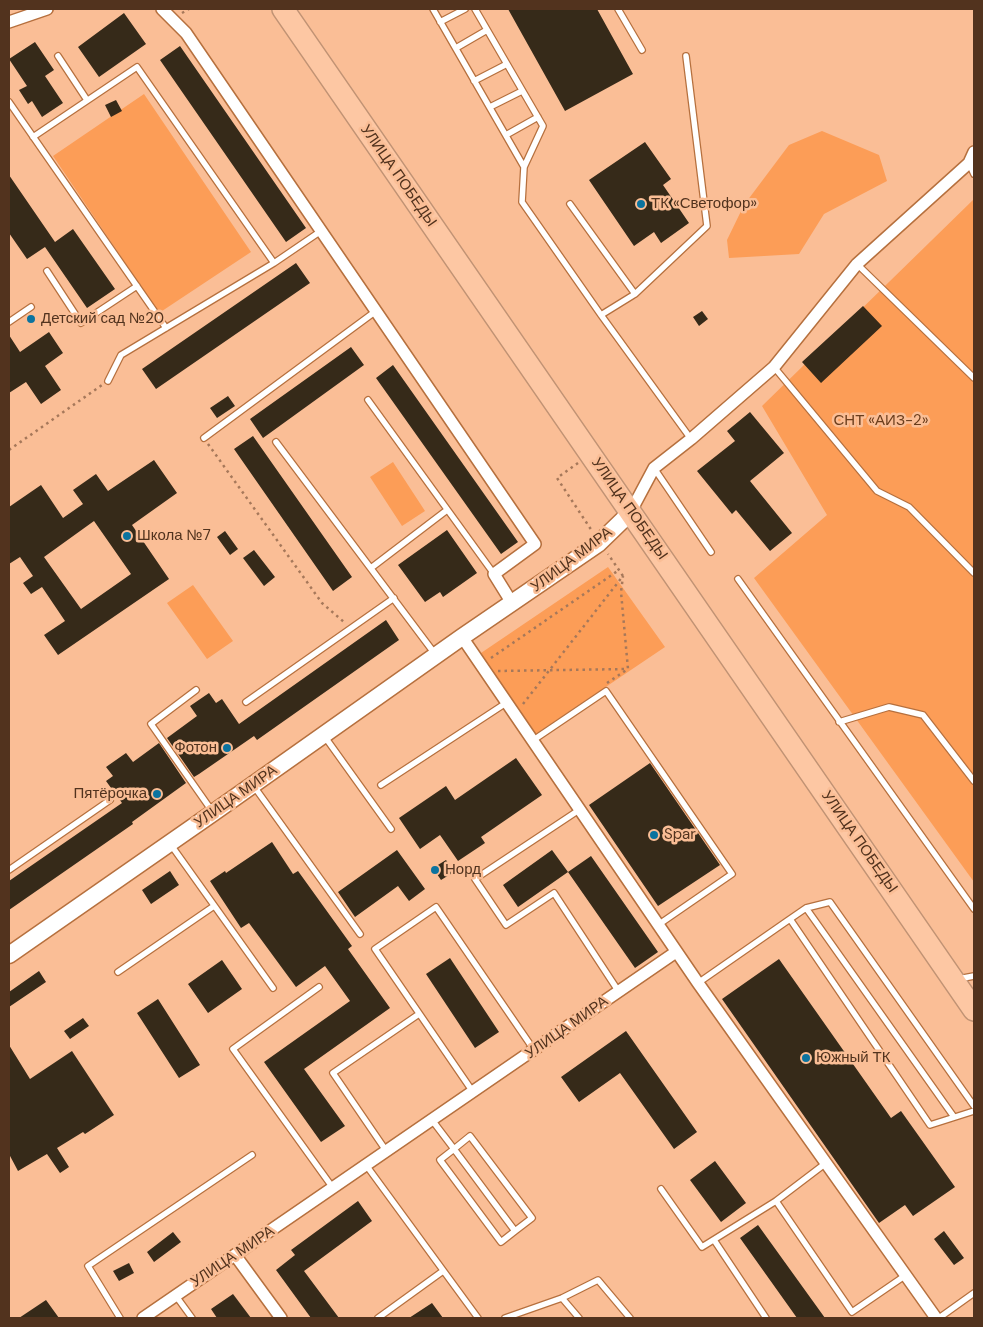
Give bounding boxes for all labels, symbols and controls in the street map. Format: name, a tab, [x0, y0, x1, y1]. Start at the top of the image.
street label: УЛИЦА ПОБЕДЫ	[356, 121, 440, 231]
place label: ТК «Светофор»	[651, 195, 757, 213]
marker: ТК «Светофор»	[635, 198, 647, 210]
place label: Детский сад №20	[41, 310, 164, 328]
marker: Детский сад №20	[25, 313, 37, 325]
park label: СНТ «АИЗ-2»	[834, 412, 928, 430]
street label: УЛИЦА ПОБЕДЫ	[587, 454, 671, 564]
street label: УЛИЦА МИРА	[528, 524, 616, 596]
place label: Школа №7	[137, 527, 211, 545]
marker: Школа №7	[121, 530, 133, 542]
place label: Фотон	[174, 739, 217, 757]
marker: Фотон	[221, 742, 233, 754]
street label: УЛИЦА МИРА	[191, 762, 281, 832]
place label: Пятёрочка	[73, 785, 147, 803]
street label: УЛИЦА ПОБЕДЫ	[817, 787, 901, 897]
marker: Пятёрочка	[151, 788, 163, 800]
place label: Spar	[664, 826, 696, 844]
marker: Spar	[648, 829, 660, 841]
place label: Норд	[445, 861, 481, 879]
marker: Норд	[429, 864, 441, 876]
street label: УЛИЦА МИРА	[522, 993, 612, 1063]
place label: Южный ТК	[816, 1049, 891, 1067]
marker: Южный ТК	[800, 1052, 812, 1064]
street label: УЛИЦА МИРА	[188, 1222, 278, 1292]

